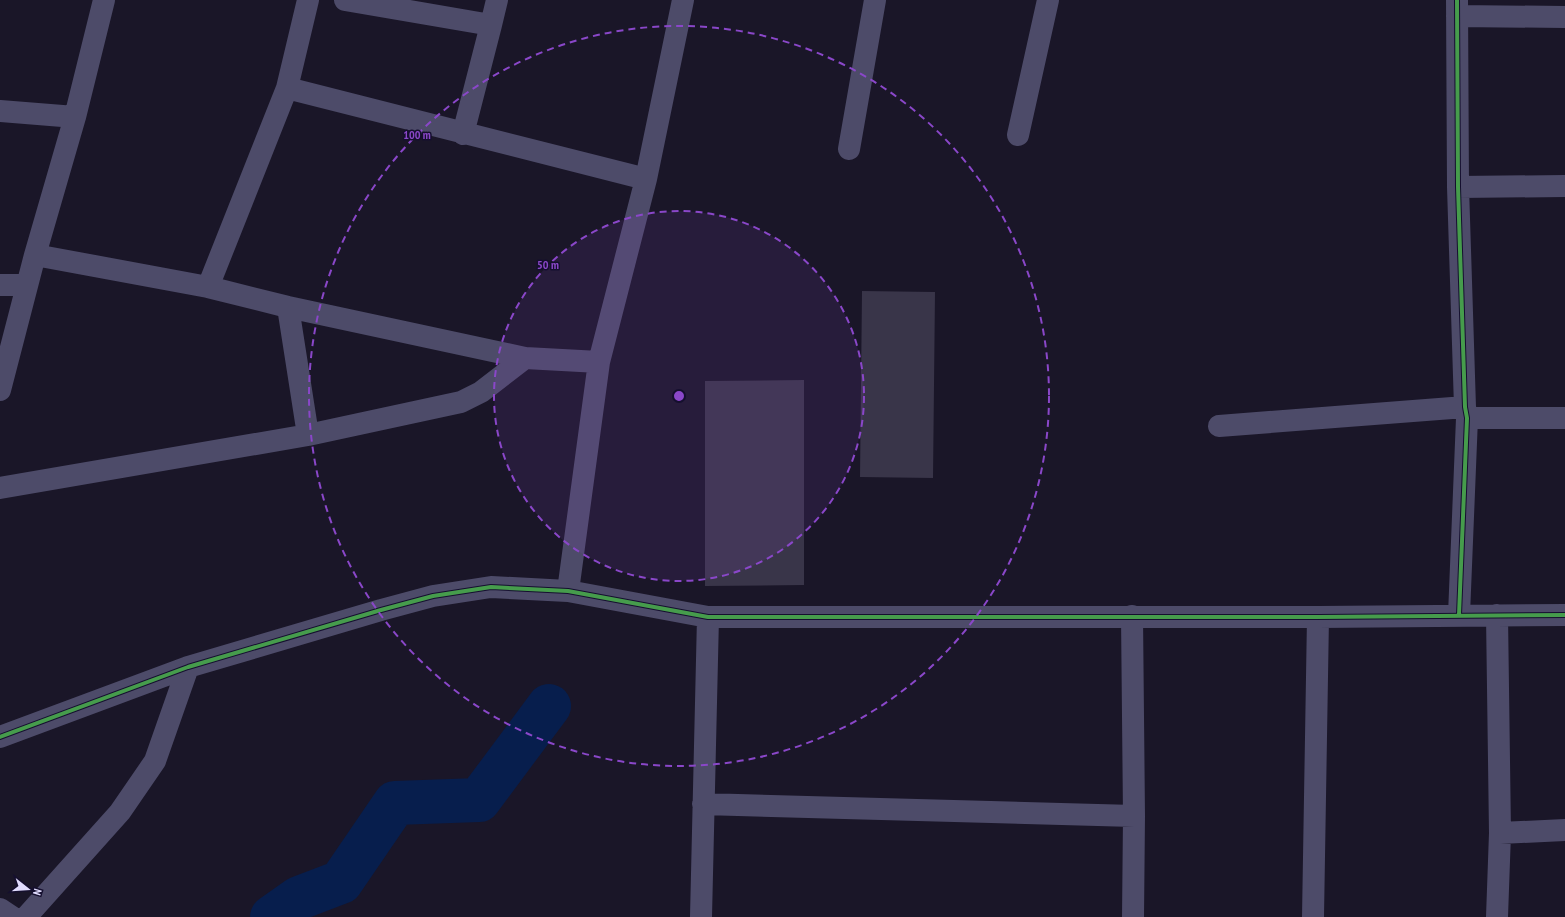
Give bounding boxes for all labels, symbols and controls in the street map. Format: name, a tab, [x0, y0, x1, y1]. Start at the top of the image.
text: 100 m	[403, 127, 431, 142]
text: 50 m	[537, 257, 559, 272]
centre of rings	[672, 389, 686, 403]
north arrow	[8, 869, 48, 909]
text: N	[30, 887, 45, 897]

